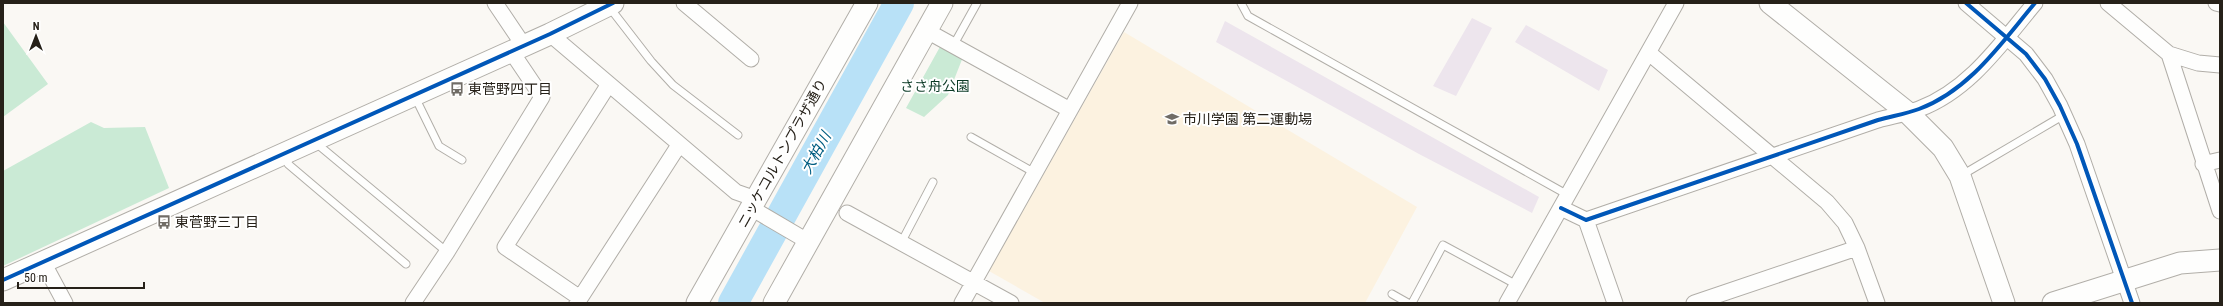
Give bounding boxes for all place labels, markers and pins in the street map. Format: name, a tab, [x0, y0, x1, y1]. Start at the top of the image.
bus stop icon: 東菅野四丁目	[449, 81, 465, 97]
place label: 東菅野四丁目	[468, 81, 552, 97]
school or university icon: 市川学園 第二運動場	[1164, 111, 1180, 127]
place label: 市川学園 第二運動場	[1183, 111, 1312, 127]
bus stop icon: 東菅野三丁目	[156, 214, 172, 230]
place label: 東菅野三丁目	[175, 214, 259, 230]

